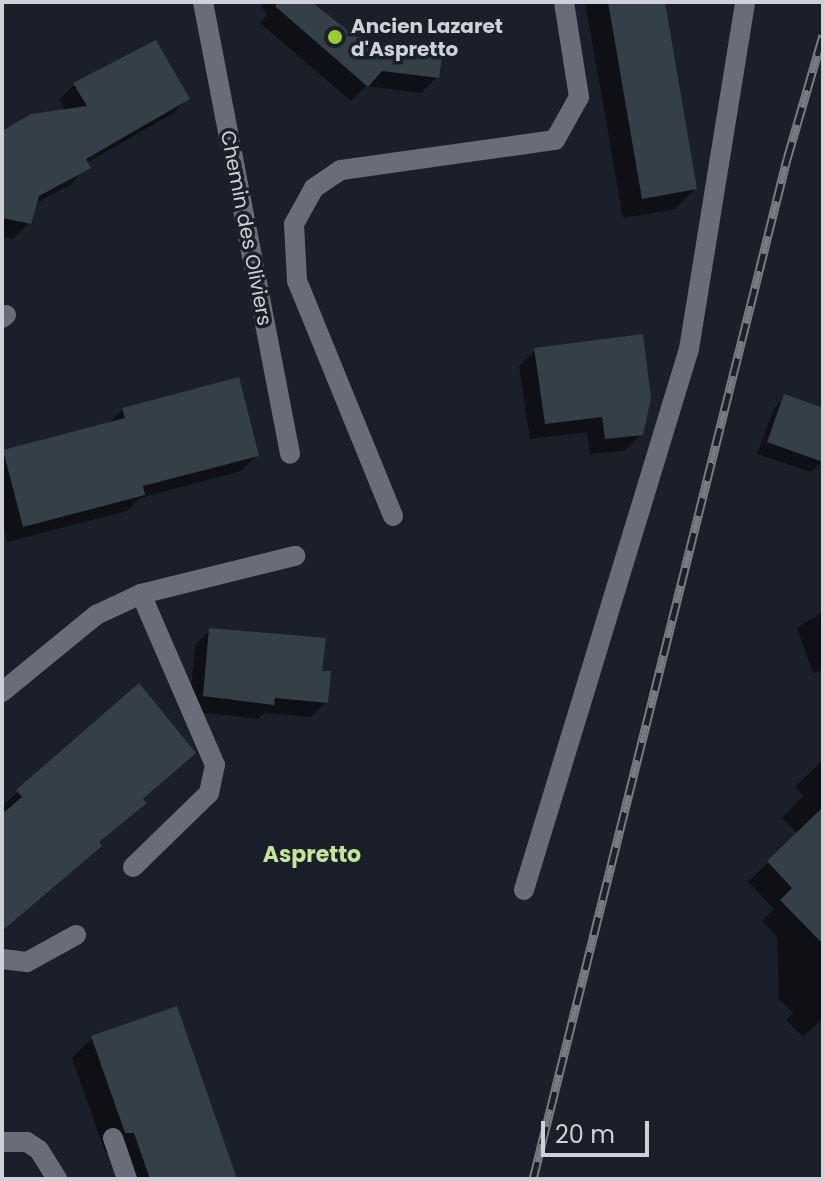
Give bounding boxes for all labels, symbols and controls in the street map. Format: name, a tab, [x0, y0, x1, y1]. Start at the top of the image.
place label: Ancien Lazaret d'Aspretto	[351, 14, 503, 61]
marker: Ancien Lazaret d'Aspretto	[326, 28, 344, 46]
street label: Chemin des Oliviers	[215, 129, 277, 327]
district label: Aspretto	[263, 842, 361, 868]
scale bar	[545, 1105, 653, 1155]
text: 20 m	[555, 1118, 615, 1151]

